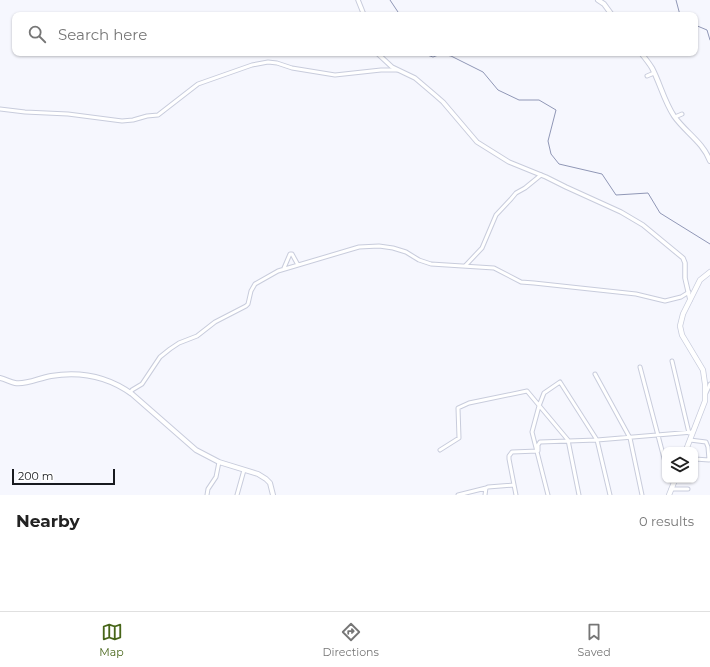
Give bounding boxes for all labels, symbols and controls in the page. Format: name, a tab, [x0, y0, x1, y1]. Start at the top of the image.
search box	[12, 12, 698, 56]
icon: search	[26, 23, 48, 45]
text: Search here	[58, 25, 147, 44]
map controls	[662, 447, 698, 483]
button: layers	[662, 447, 698, 483]
scale bar	[12, 467, 115, 486]
text: 200 m	[18, 469, 53, 483]
text: Nearby	[16, 511, 80, 531]
text: 0 results	[639, 513, 694, 529]
tab: Map	[99, 621, 124, 659]
tab: Directions	[323, 621, 379, 659]
tab: Saved	[578, 621, 611, 659]

